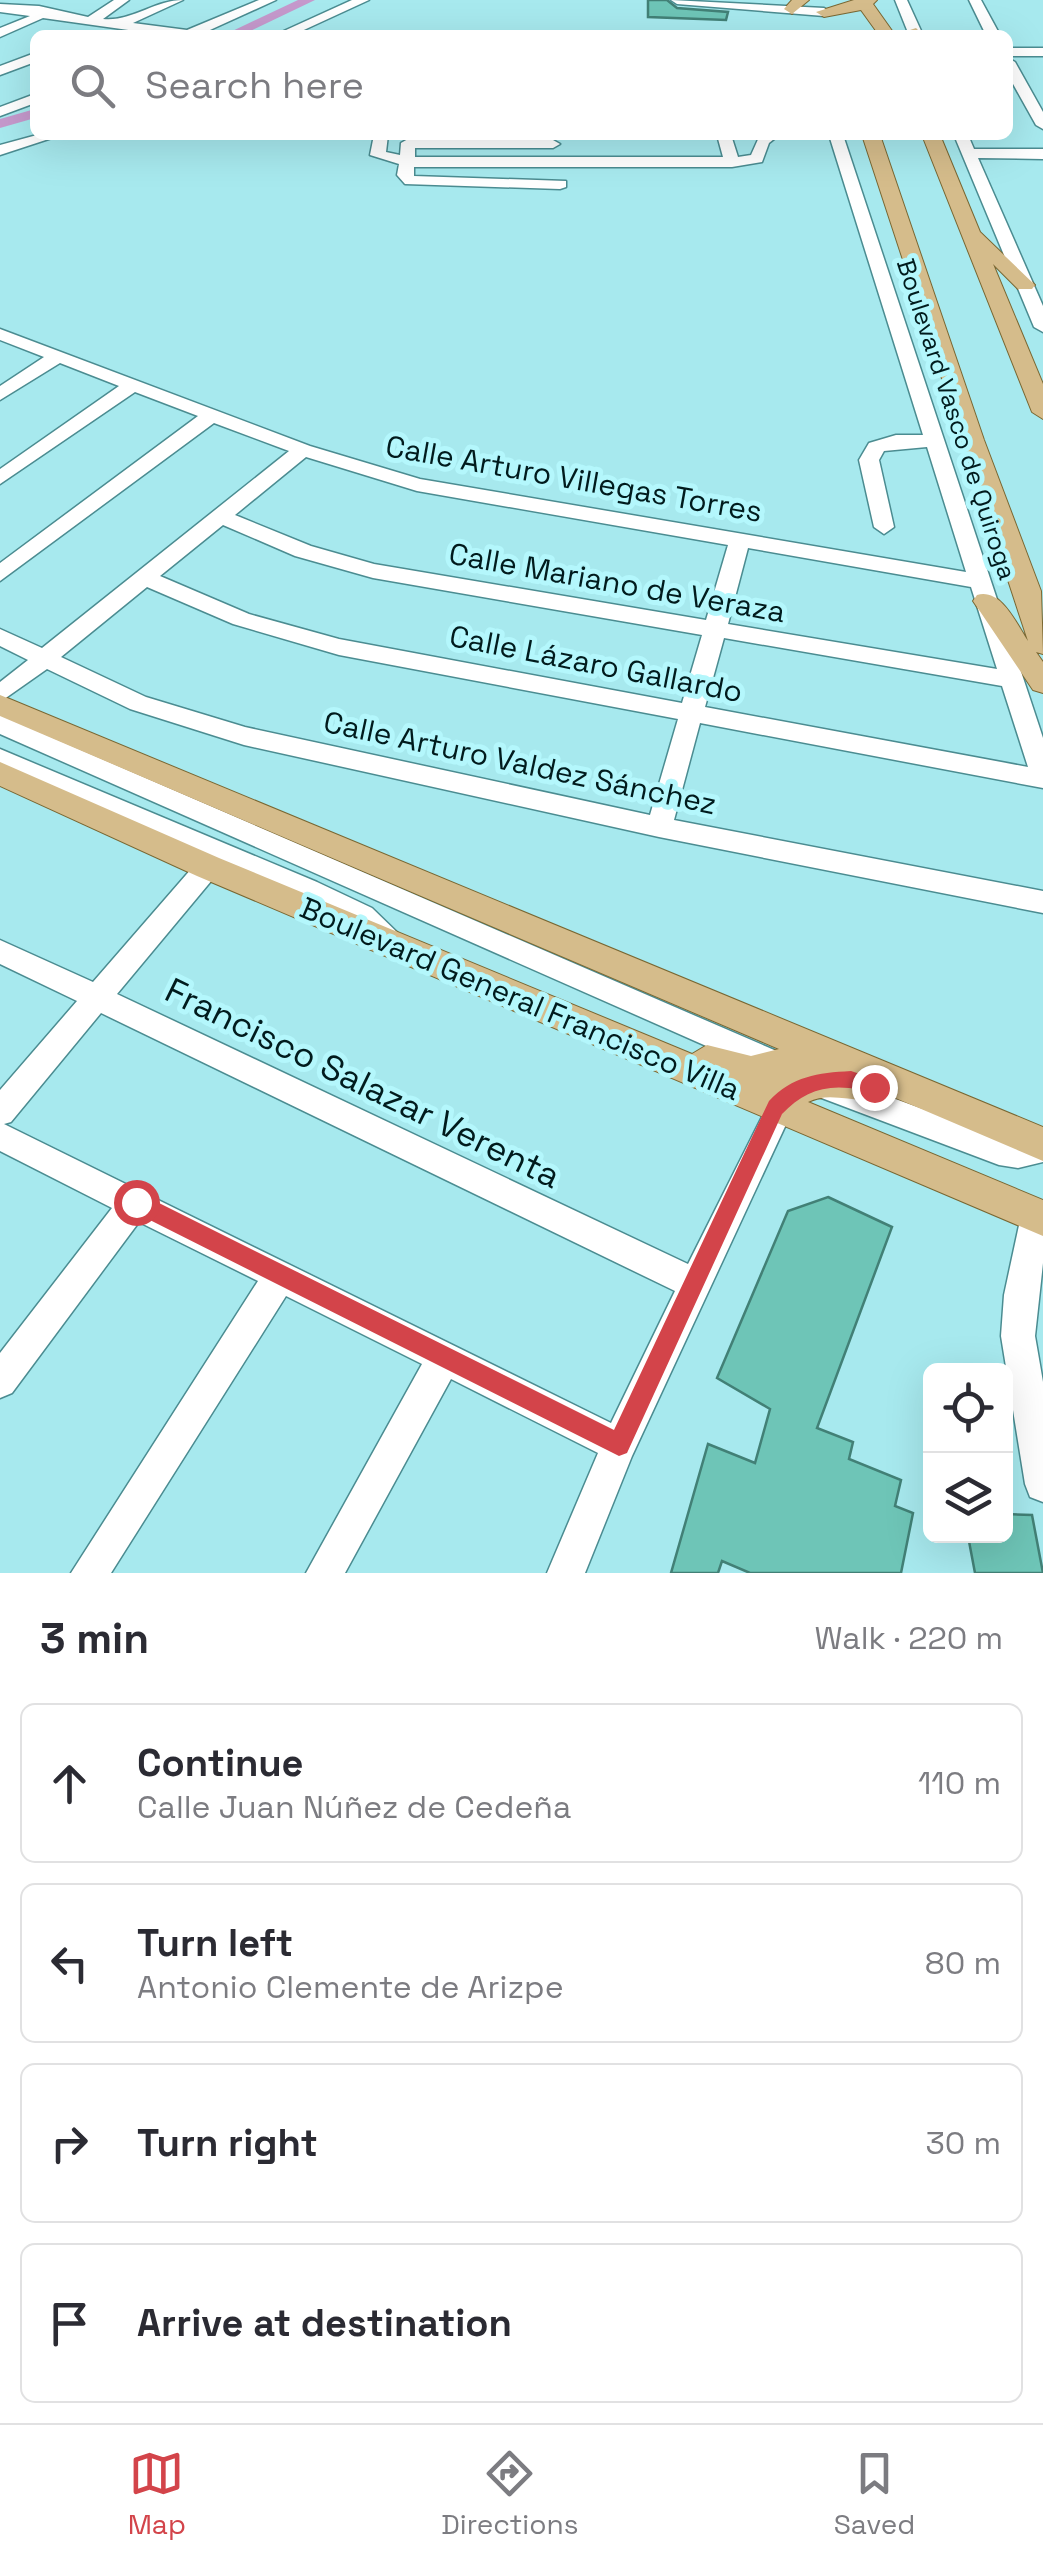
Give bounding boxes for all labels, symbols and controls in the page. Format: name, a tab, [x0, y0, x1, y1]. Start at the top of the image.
search box	[30, 30, 1013, 140]
icon: search	[65, 58, 120, 113]
text: Search here	[145, 61, 364, 109]
street label: Boulevard Vasco de Quiroga	[890, 255, 1024, 583]
street label: Calle Arturo Villegas Torres	[383, 426, 765, 531]
street label: Calle Mariano de Veraza	[446, 534, 788, 631]
street label: Calle Lázaro Gallardo	[446, 616, 746, 711]
street label: Calle Arturo Valdez Sánchez	[320, 702, 720, 823]
street label: Boulevard General Francisco Villa	[294, 888, 746, 1109]
street label: Francisco Salazar Verenta	[158, 968, 568, 1198]
route end	[852, 1065, 898, 1111]
route start	[114, 1180, 160, 1226]
map controls	[923, 1363, 1013, 1543]
button: locate	[923, 1363, 1013, 1453]
button: layers	[923, 1453, 1013, 1543]
text: 3 min	[40, 1612, 149, 1665]
text: Walk · 220 m	[815, 1618, 1003, 1658]
text: Continue	[137, 1739, 303, 1787]
icon: ahead	[42, 1756, 97, 1811]
text: 110 m	[918, 1763, 1001, 1803]
text: Calle Juan Núñez de Cedeña	[137, 1787, 571, 1827]
text: Turn left	[137, 1919, 293, 1967]
icon: left	[42, 1936, 97, 1991]
text: 80 m	[925, 1943, 1001, 1983]
text: Antonio Clemente de Arizpe	[137, 1967, 564, 2007]
icon: right	[42, 2116, 97, 2171]
text: Turn right	[137, 2119, 318, 2167]
text: 30 m	[925, 2123, 1001, 2163]
icon: arrive	[42, 2296, 97, 2351]
text: Arrive at destination	[137, 2299, 512, 2347]
tab: Map	[128, 2446, 186, 2542]
tab: Directions	[441, 2446, 578, 2542]
tab: Saved	[834, 2446, 915, 2542]

